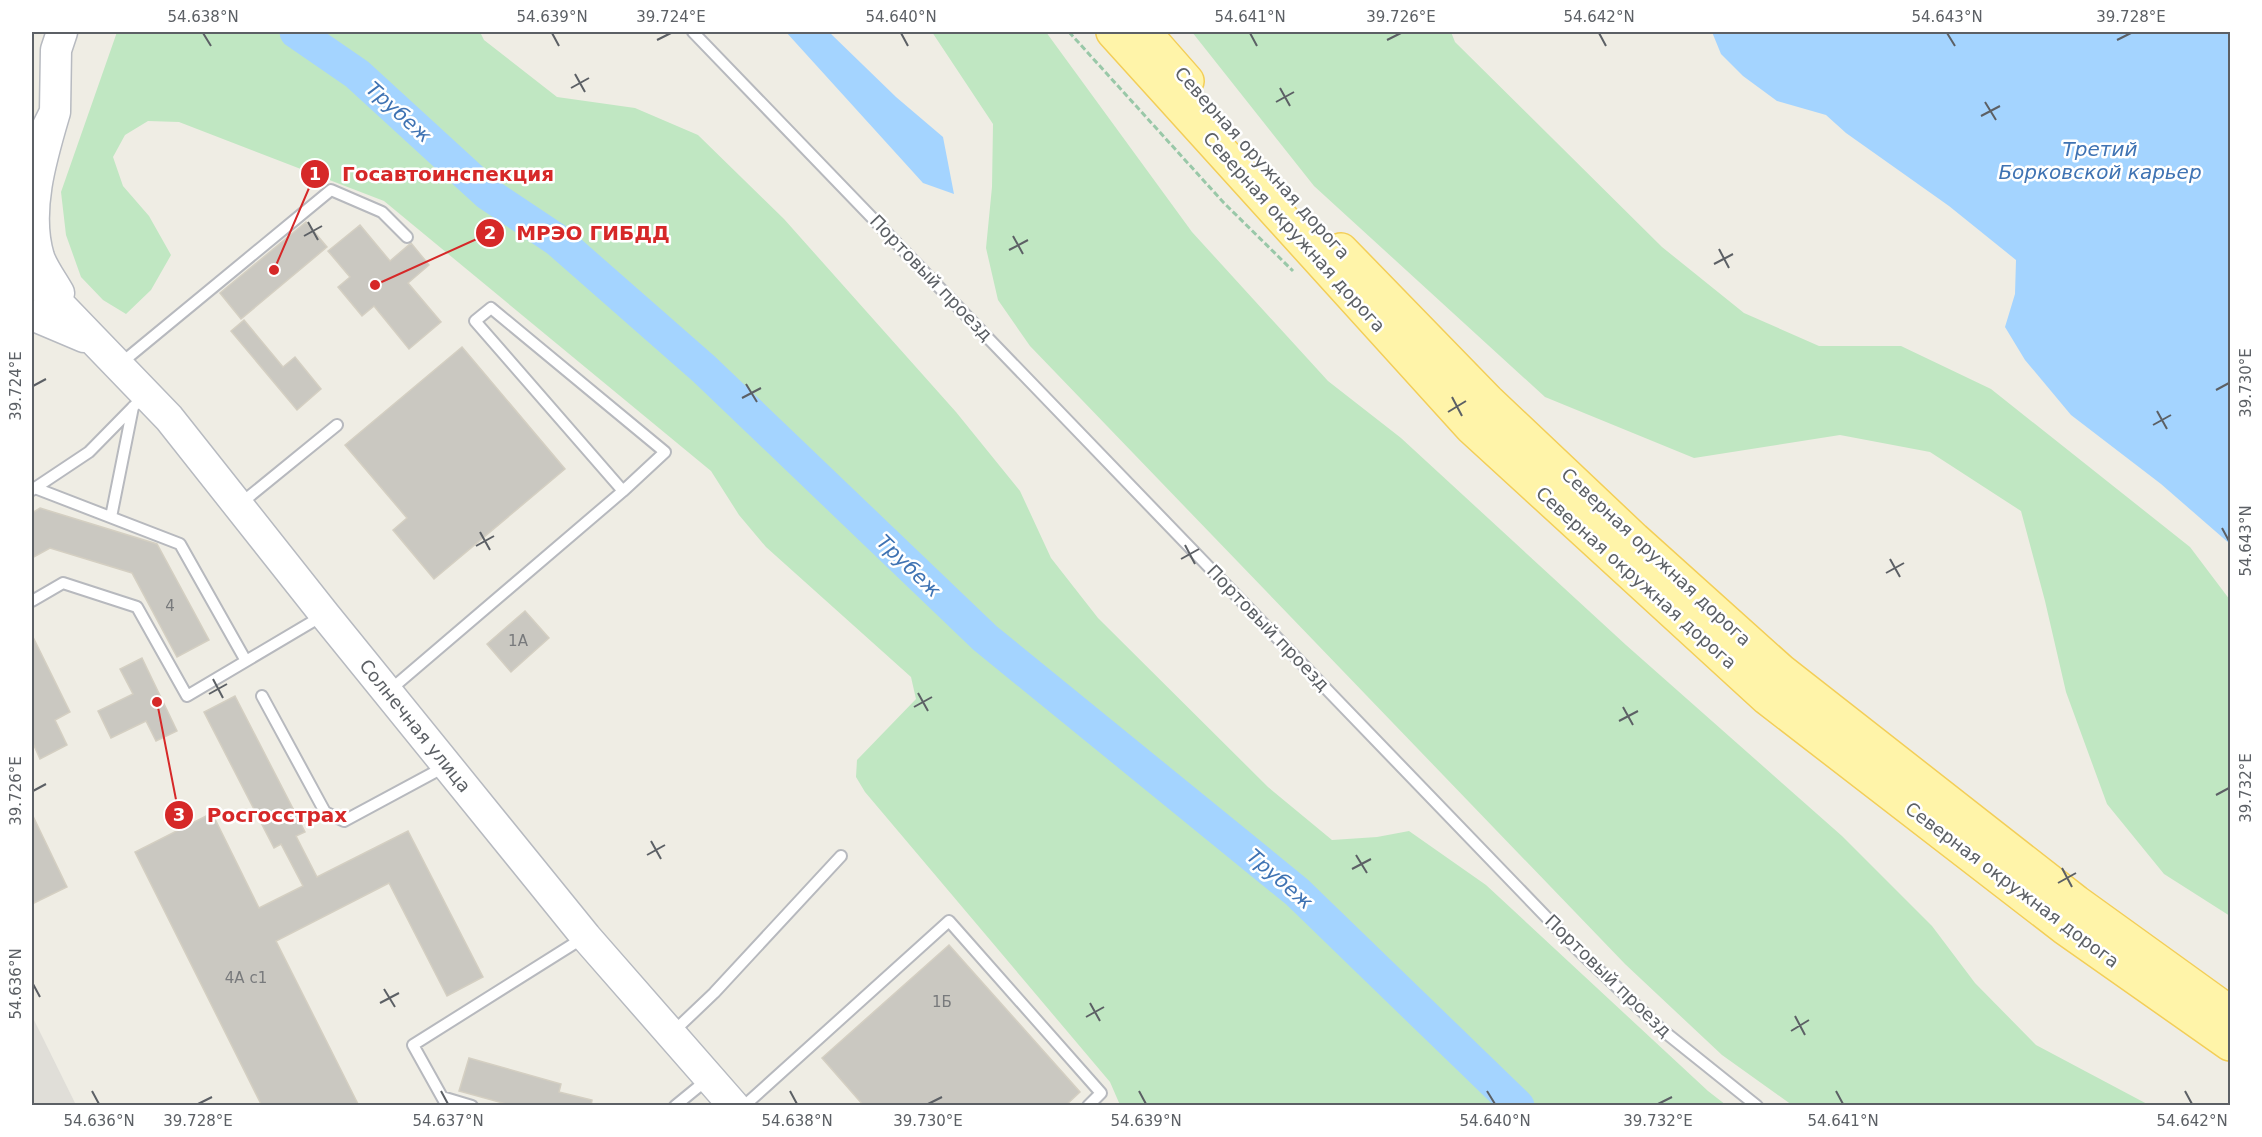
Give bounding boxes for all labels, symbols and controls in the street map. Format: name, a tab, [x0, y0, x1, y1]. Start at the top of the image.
text: 54.638°N	[167, 8, 239, 26]
text: 54.639°N	[516, 8, 588, 26]
text: 39.724°E	[636, 8, 706, 26]
text: 54.640°N	[865, 8, 937, 26]
text: 54.641°N	[1214, 8, 1286, 26]
text: 39.726°E	[1366, 8, 1436, 26]
text: 54.642°N	[1563, 8, 1635, 26]
text: 54.643°N	[1911, 8, 1983, 26]
text: 39.728°E	[2096, 8, 2166, 26]
street label: Северная оружная дорога	[1171, 62, 1354, 263]
water label: Трубеж	[361, 77, 437, 147]
street label: Северная окружная дорога	[1199, 127, 1390, 336]
water label: Третий Борковской карьер	[1998, 137, 2202, 184]
callout: Госавтоинспекция	[300, 155, 566, 193]
text: Госавтоинспекция	[342, 162, 554, 186]
text: 1	[309, 163, 321, 184]
street label: Портовый проезд	[866, 210, 997, 345]
callout: МРЭО ГИБДД	[475, 214, 682, 252]
text: МРЭО ГИБДД	[516, 221, 670, 245]
text: 2	[484, 222, 496, 243]
text: 39.730°E	[2237, 348, 2255, 418]
text: 39.724°E	[7, 351, 25, 421]
street label: Северная оружная дорога	[1557, 463, 1755, 650]
street label: Северная окружная дорога	[1532, 482, 1741, 673]
text: 54.643°N	[2237, 505, 2255, 577]
water label: Трубеж	[872, 530, 946, 602]
street label: Портовый проезд	[1203, 560, 1334, 695]
house number: 4	[165, 597, 175, 615]
house number: 1А	[508, 632, 529, 650]
street label: Солнечная улица	[355, 655, 475, 796]
text: 39.732°E	[2237, 753, 2255, 823]
text: 39.726°E	[7, 756, 25, 826]
callout: Росгосстрах	[164, 796, 359, 834]
street label: Северная окружная дорога	[1901, 797, 2123, 972]
text: Росгосстрах	[207, 803, 347, 827]
text: 3	[173, 804, 185, 825]
water label: Трубеж	[1242, 844, 1318, 914]
street label: Портовый проезд	[1541, 910, 1676, 1041]
text: 54.636°N	[7, 948, 25, 1020]
house number: 4А с1	[225, 969, 267, 987]
house number: 1Б	[932, 993, 952, 1011]
text: 54.636°N	[63, 1112, 135, 1130]
text: 39.728°E	[163, 1112, 233, 1130]
text: 54.637°N	[412, 1112, 484, 1130]
text: 54.638°N	[761, 1112, 833, 1130]
text: 39.730°E	[893, 1112, 963, 1130]
text: 54.639°N	[1110, 1112, 1182, 1130]
text: 54.640°N	[1459, 1112, 1531, 1130]
text: 39.732°E	[1623, 1112, 1693, 1130]
text: 54.641°N	[1807, 1112, 1879, 1130]
text: 54.642°N	[2156, 1112, 2228, 1130]

